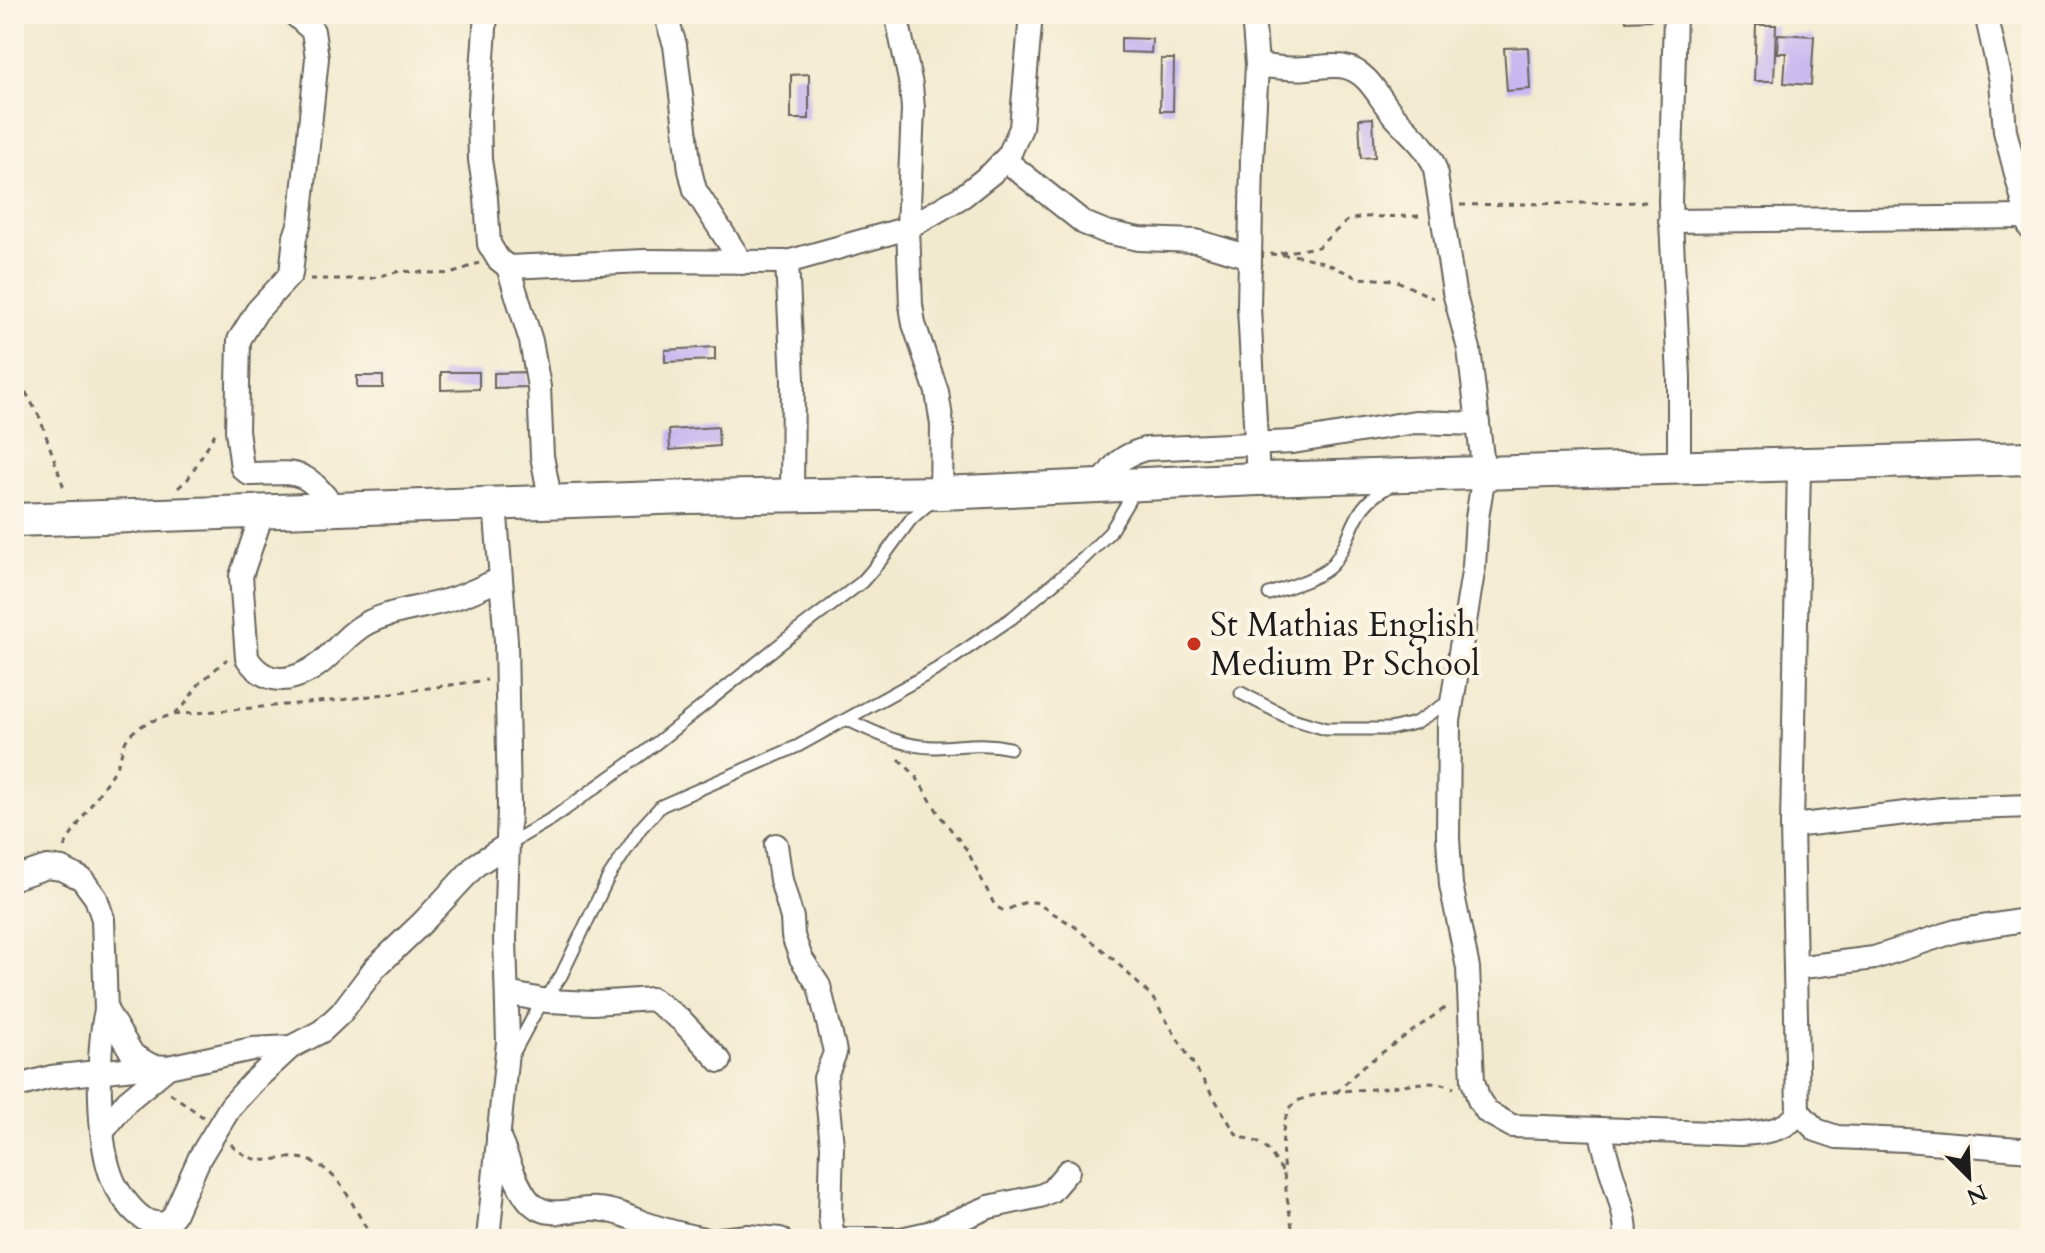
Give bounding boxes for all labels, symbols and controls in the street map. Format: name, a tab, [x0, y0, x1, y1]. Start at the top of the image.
place label: St Mathias English Medium Pr School	[1210, 602, 1480, 687]
marker: St Mathias English Medium Pr School	[1185, 635, 1203, 653]
north arrow	[1929, 1137, 2009, 1217]
text: N	[1962, 1177, 1992, 1212]

